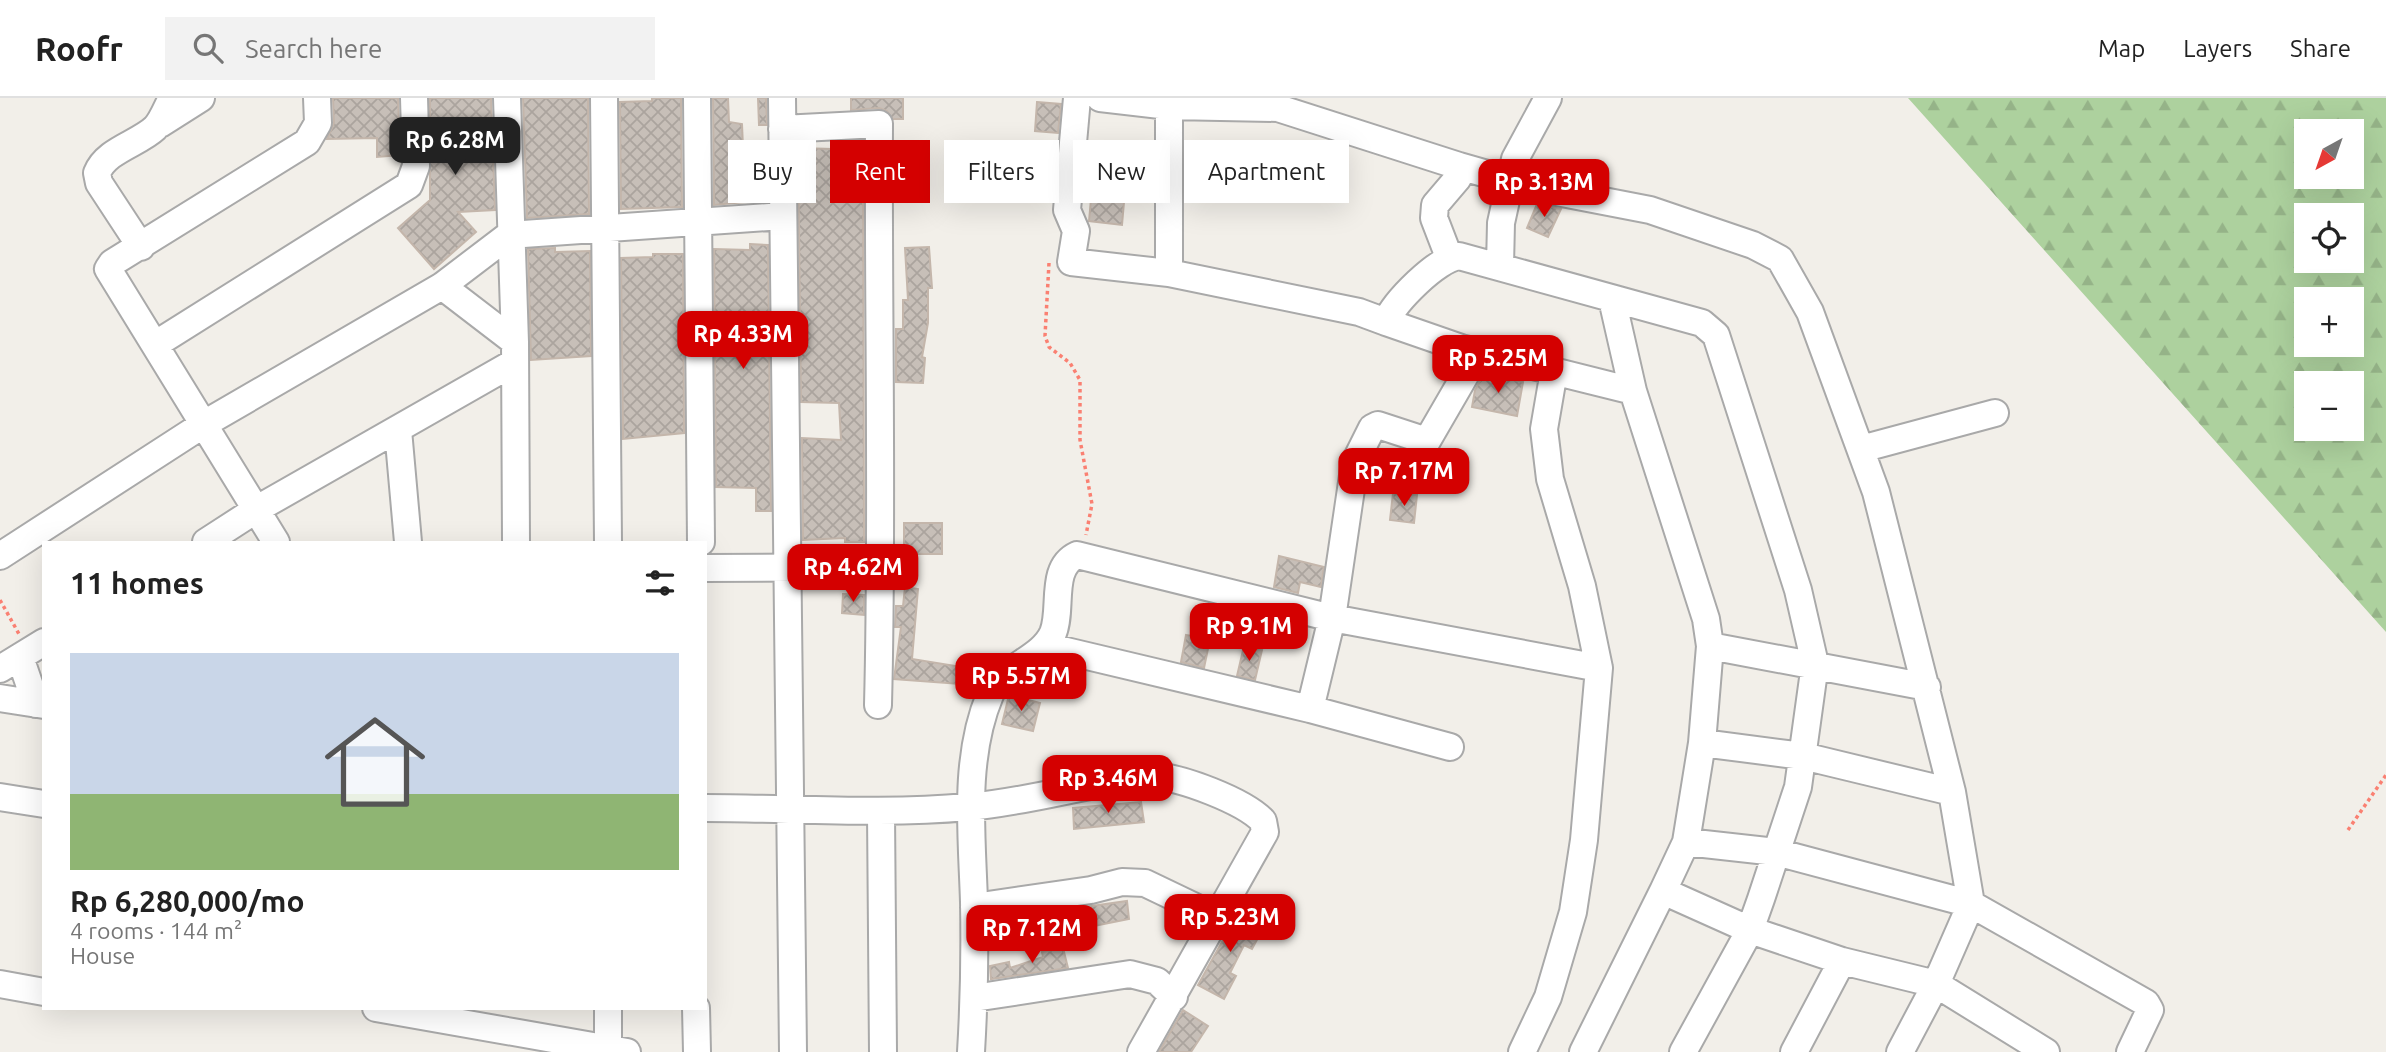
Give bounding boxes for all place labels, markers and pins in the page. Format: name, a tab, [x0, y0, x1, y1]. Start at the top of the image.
pin: Rp 6.28M	[383, 118, 527, 177]
pin: Rp 3.13M	[1472, 159, 1616, 219]
pin: Rp 4.33M	[671, 312, 815, 371]
pin: Rp 5.25M	[1426, 336, 1570, 395]
pin: Rp 7.17M	[1332, 448, 1476, 508]
pin: Rp 4.62M	[781, 545, 925, 604]
pin: Rp 9.1M	[1184, 603, 1314, 663]
pin: Rp 5.57M	[949, 654, 1093, 713]
pin: Rp 3.46M	[1036, 756, 1180, 815]
pin: Rp 5.23M	[1158, 894, 1302, 954]
pin: Rp 7.12M	[960, 906, 1104, 965]

